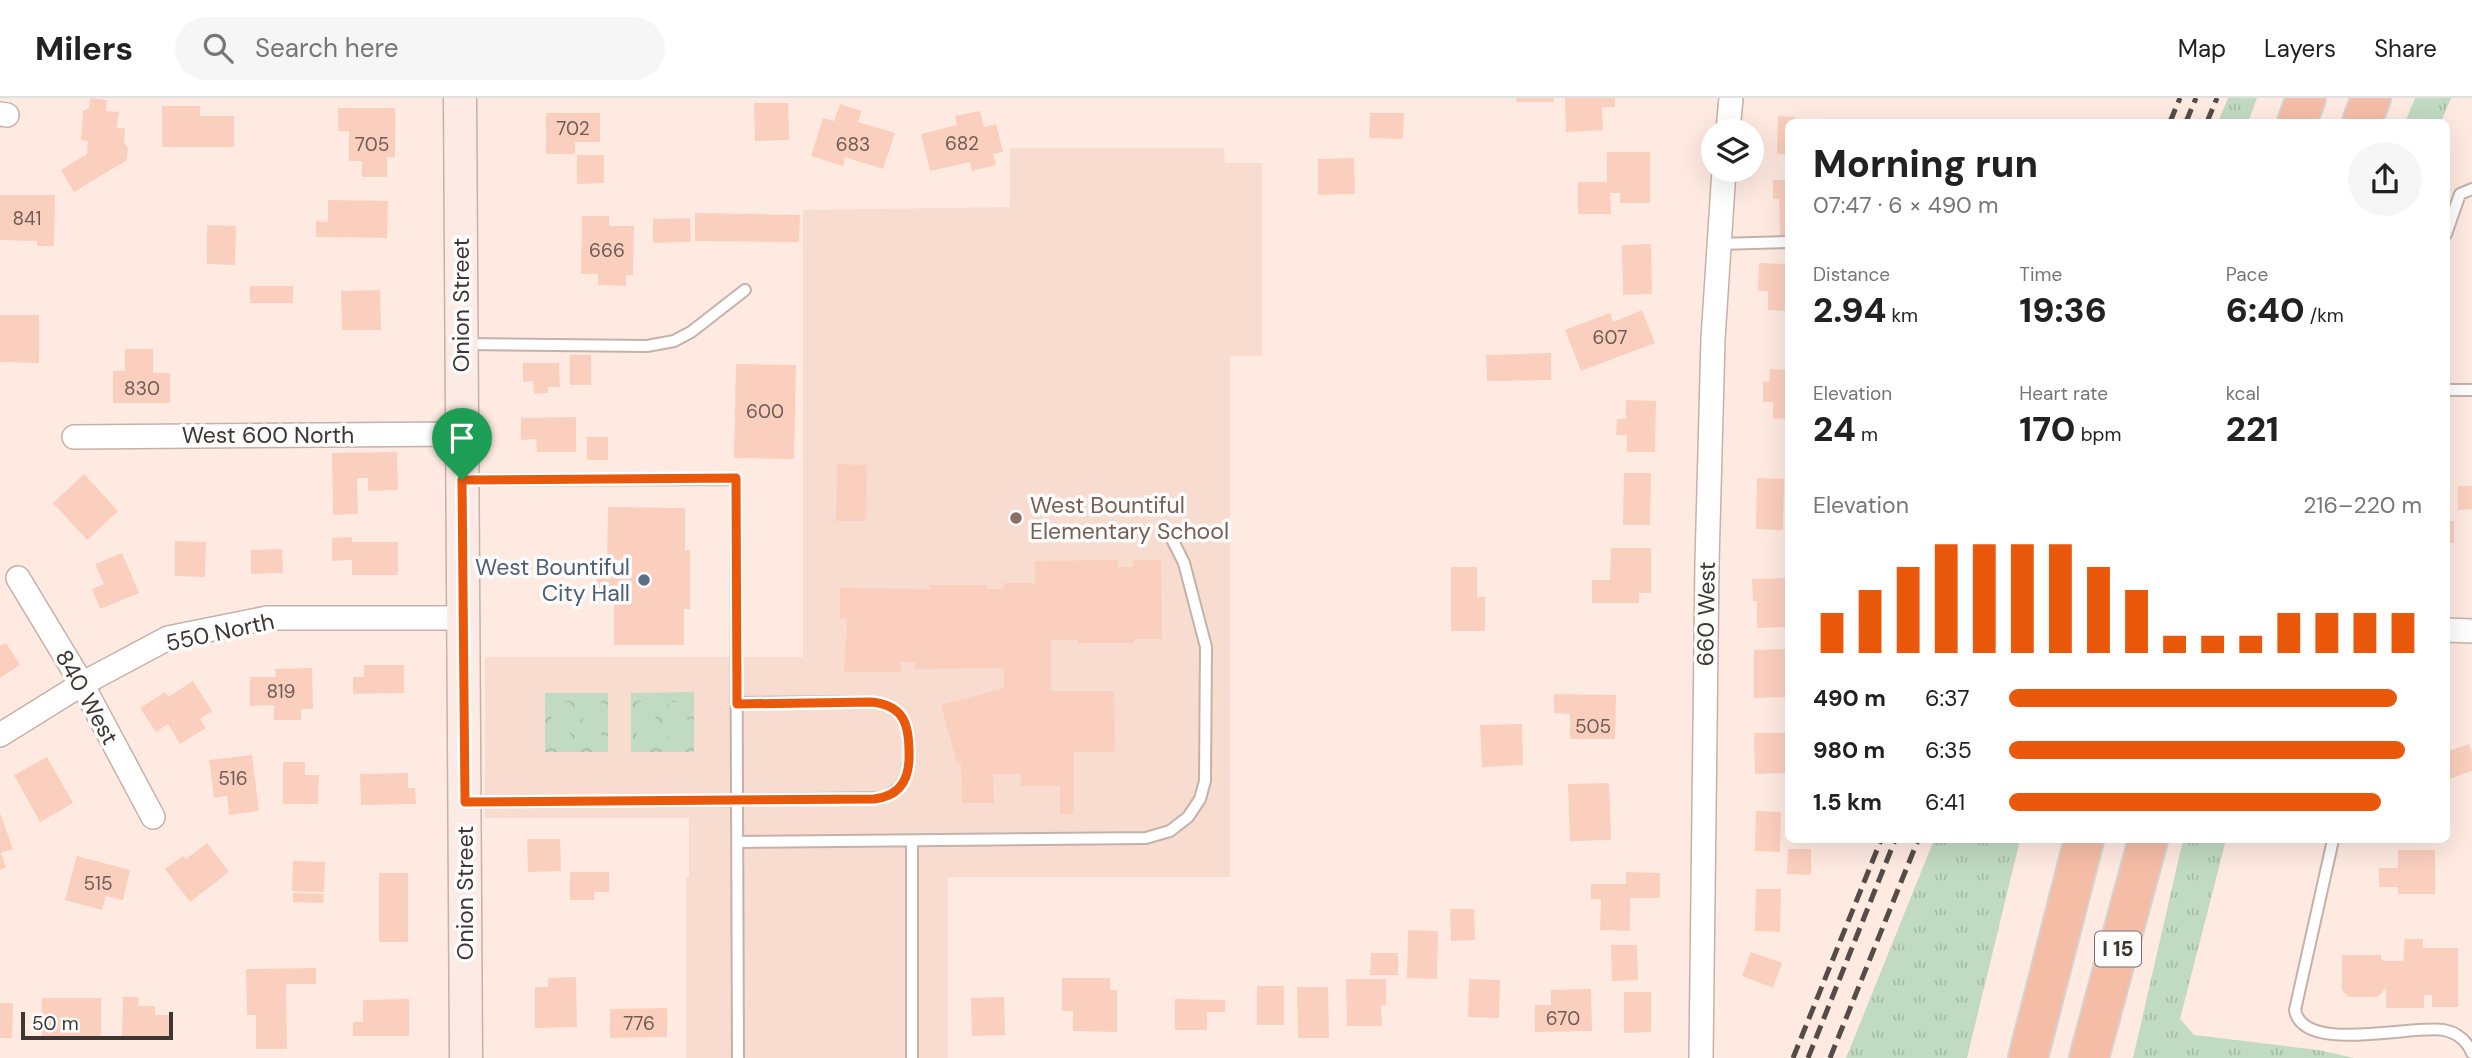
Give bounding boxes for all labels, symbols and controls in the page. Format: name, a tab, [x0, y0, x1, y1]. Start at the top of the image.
search box	[175, 17, 665, 80]
text: Milers	[35, 27, 133, 70]
icon: search	[199, 29, 237, 67]
text: Search here	[255, 31, 398, 65]
text: Map	[2178, 33, 2226, 64]
text: Layers	[2264, 33, 2336, 64]
text: Share	[2374, 33, 2437, 64]
house number: 702	[556, 116, 590, 141]
map controls	[1701, 119, 1764, 182]
button: layers	[1701, 119, 1764, 182]
house number: 682	[945, 131, 979, 156]
house number: 705	[355, 132, 389, 157]
house number: 683	[836, 132, 870, 157]
text: Morning run	[1813, 139, 2038, 189]
button: share	[2348, 142, 2422, 216]
text: 07:47 · 6 × 490 m	[1813, 190, 1998, 220]
house number: 841	[12, 206, 42, 231]
street label: Onion Street	[446, 238, 476, 372]
house number: 666	[589, 238, 625, 263]
text: Distance	[1813, 262, 1890, 287]
text: Time	[2019, 262, 2062, 287]
text: Pace	[2226, 262, 2268, 287]
text: 2.94	[1813, 287, 1886, 333]
text: 19:36	[2019, 287, 2107, 333]
text: 6:40	[2226, 287, 2305, 333]
text: km	[1886, 303, 1918, 328]
text: /km	[2305, 303, 2344, 328]
house number: 607	[1593, 325, 1627, 350]
house number: 830	[124, 376, 160, 401]
text: Elevation	[1813, 381, 1892, 406]
text: Heart rate	[2019, 381, 2108, 406]
text: kcal	[2226, 381, 2260, 406]
house number: 600	[746, 399, 784, 424]
text: 24	[1813, 406, 1856, 452]
text: 170	[2019, 406, 2076, 452]
text: 221	[2226, 406, 2279, 452]
pin	[432, 408, 492, 480]
icon: arrive	[443, 419, 481, 457]
street label: West 600 North	[182, 420, 354, 450]
text: m	[1856, 422, 1878, 447]
text: bpm	[2076, 422, 2121, 447]
place label: West Bountiful Elementary School	[1030, 490, 1229, 546]
text: Elevation	[1813, 490, 1909, 520]
text: 216–220 m	[2303, 490, 2422, 520]
marker: West Bountiful Elementary School	[1008, 510, 1024, 526]
place label: West Bountiful City Hall	[475, 552, 630, 608]
street label: 660 West	[1690, 561, 1722, 667]
marker: West Bountiful City Hall	[636, 572, 652, 588]
street label: 550 North	[163, 606, 277, 658]
street label: 840 West	[49, 644, 125, 750]
house number: 819	[266, 679, 296, 704]
text: 490 m	[1813, 683, 1886, 713]
text: 6:37	[1925, 683, 1970, 713]
house number: 505	[1575, 714, 1611, 739]
text: 980 m	[1813, 735, 1885, 765]
text: 6:35	[1925, 735, 1972, 765]
house number: 516	[218, 766, 248, 791]
text: 1.5 km	[1813, 787, 1882, 817]
text: 6:41	[1925, 787, 1965, 817]
street label: Onion Street	[450, 826, 480, 960]
house number: 515	[83, 871, 113, 896]
road number: I 15	[2095, 932, 2141, 966]
house number: 670	[1546, 1006, 1580, 1031]
scale bar	[21, 1009, 173, 1041]
text: 50 m	[32, 1011, 79, 1036]
house number: 776	[623, 1011, 655, 1036]

